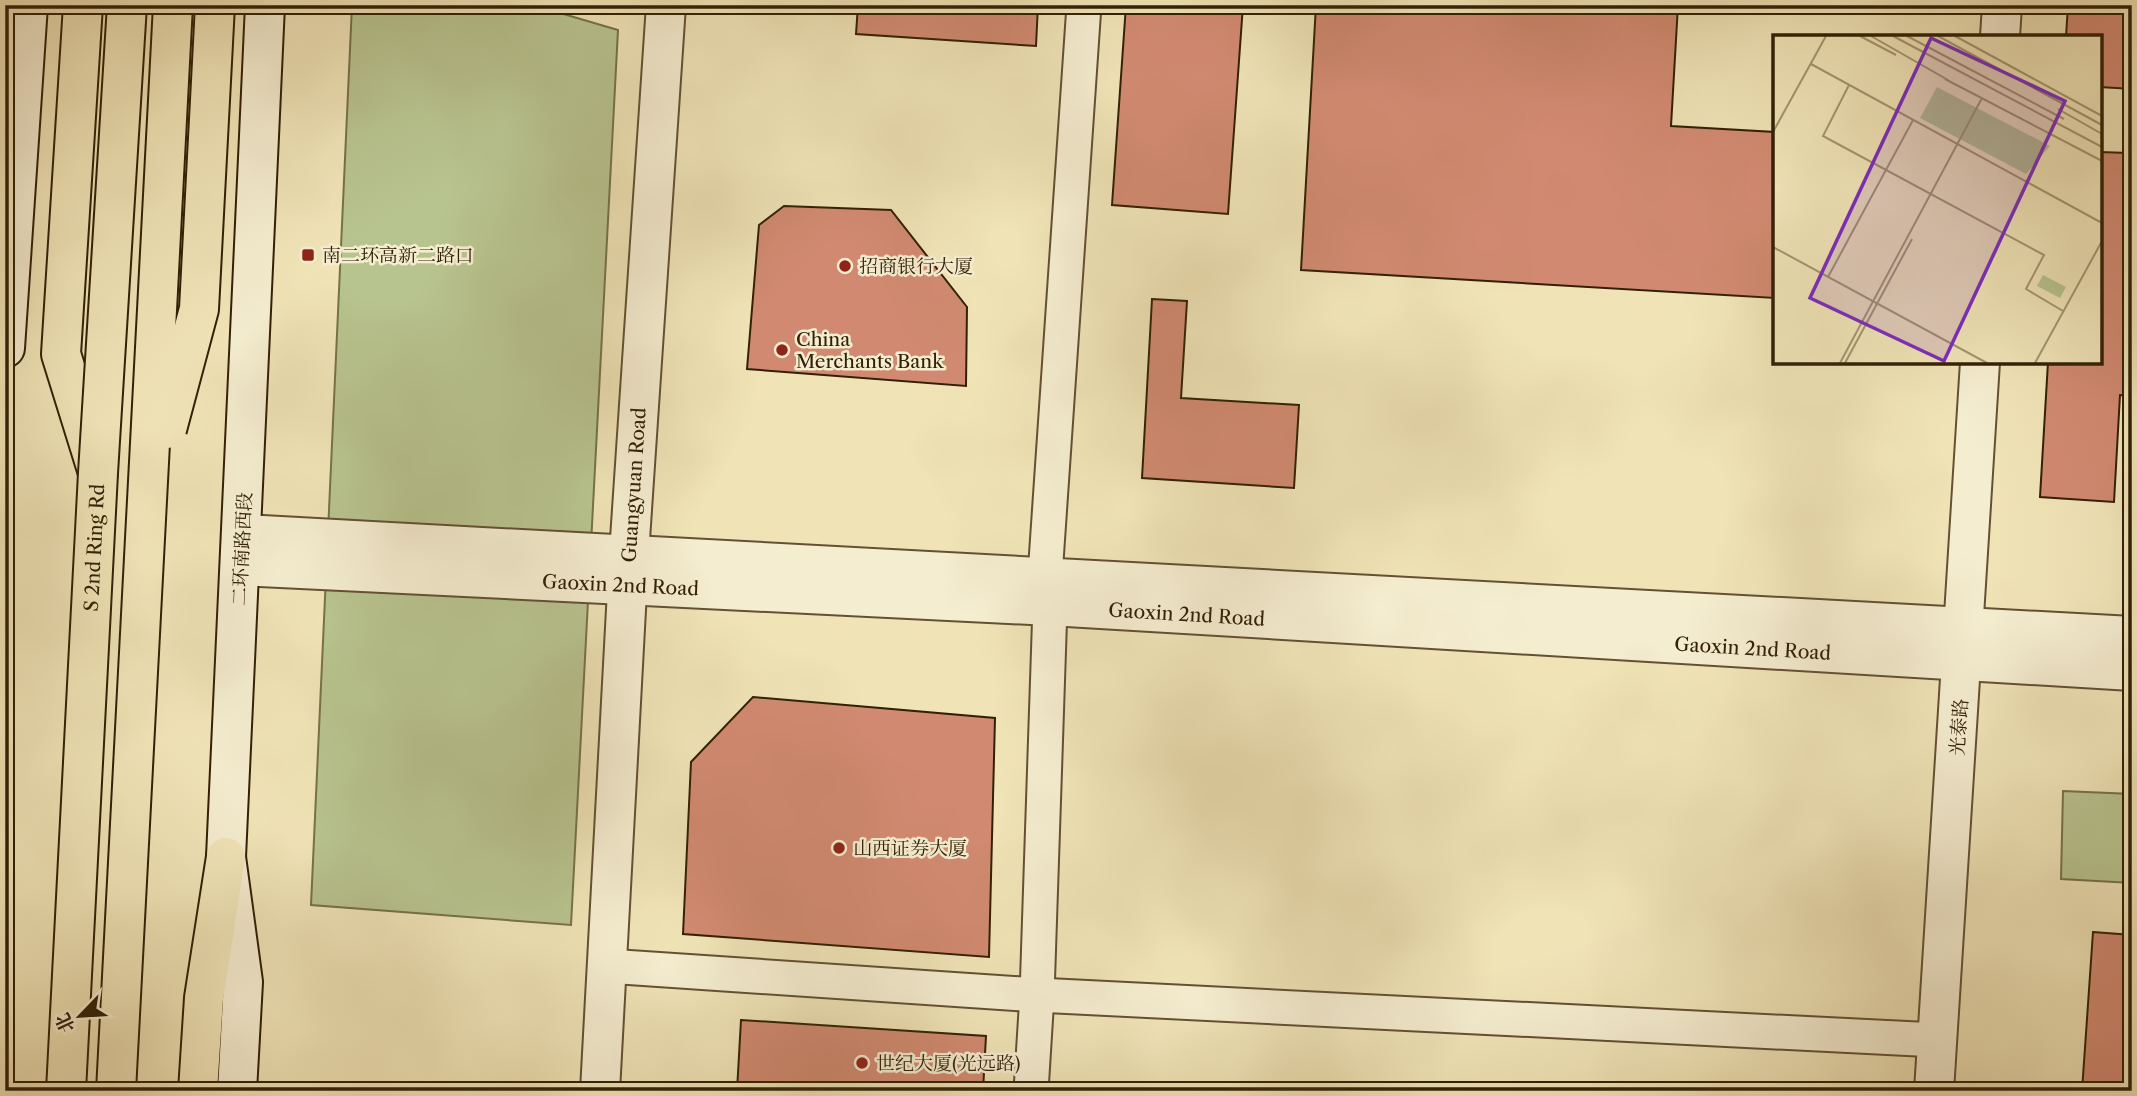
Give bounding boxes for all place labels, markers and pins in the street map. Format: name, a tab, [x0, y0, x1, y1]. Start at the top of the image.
place label: 南二环高新二路口	[322, 244, 474, 267]
marker: 南二环高新二路口	[300, 247, 316, 263]
place label: 招商银行大厦	[859, 255, 973, 278]
marker: 招商银行大厦	[837, 258, 853, 274]
place label: China Merchants Bank	[796, 328, 944, 373]
marker: China Merchants Bank	[774, 342, 790, 358]
place label: 山西证券大厦	[853, 837, 967, 860]
marker: 山西证券大厦	[831, 840, 847, 856]
place label: 世纪大厦(光远路)	[876, 1052, 1021, 1075]
marker: 世纪大厦(光远路)	[854, 1055, 870, 1071]

